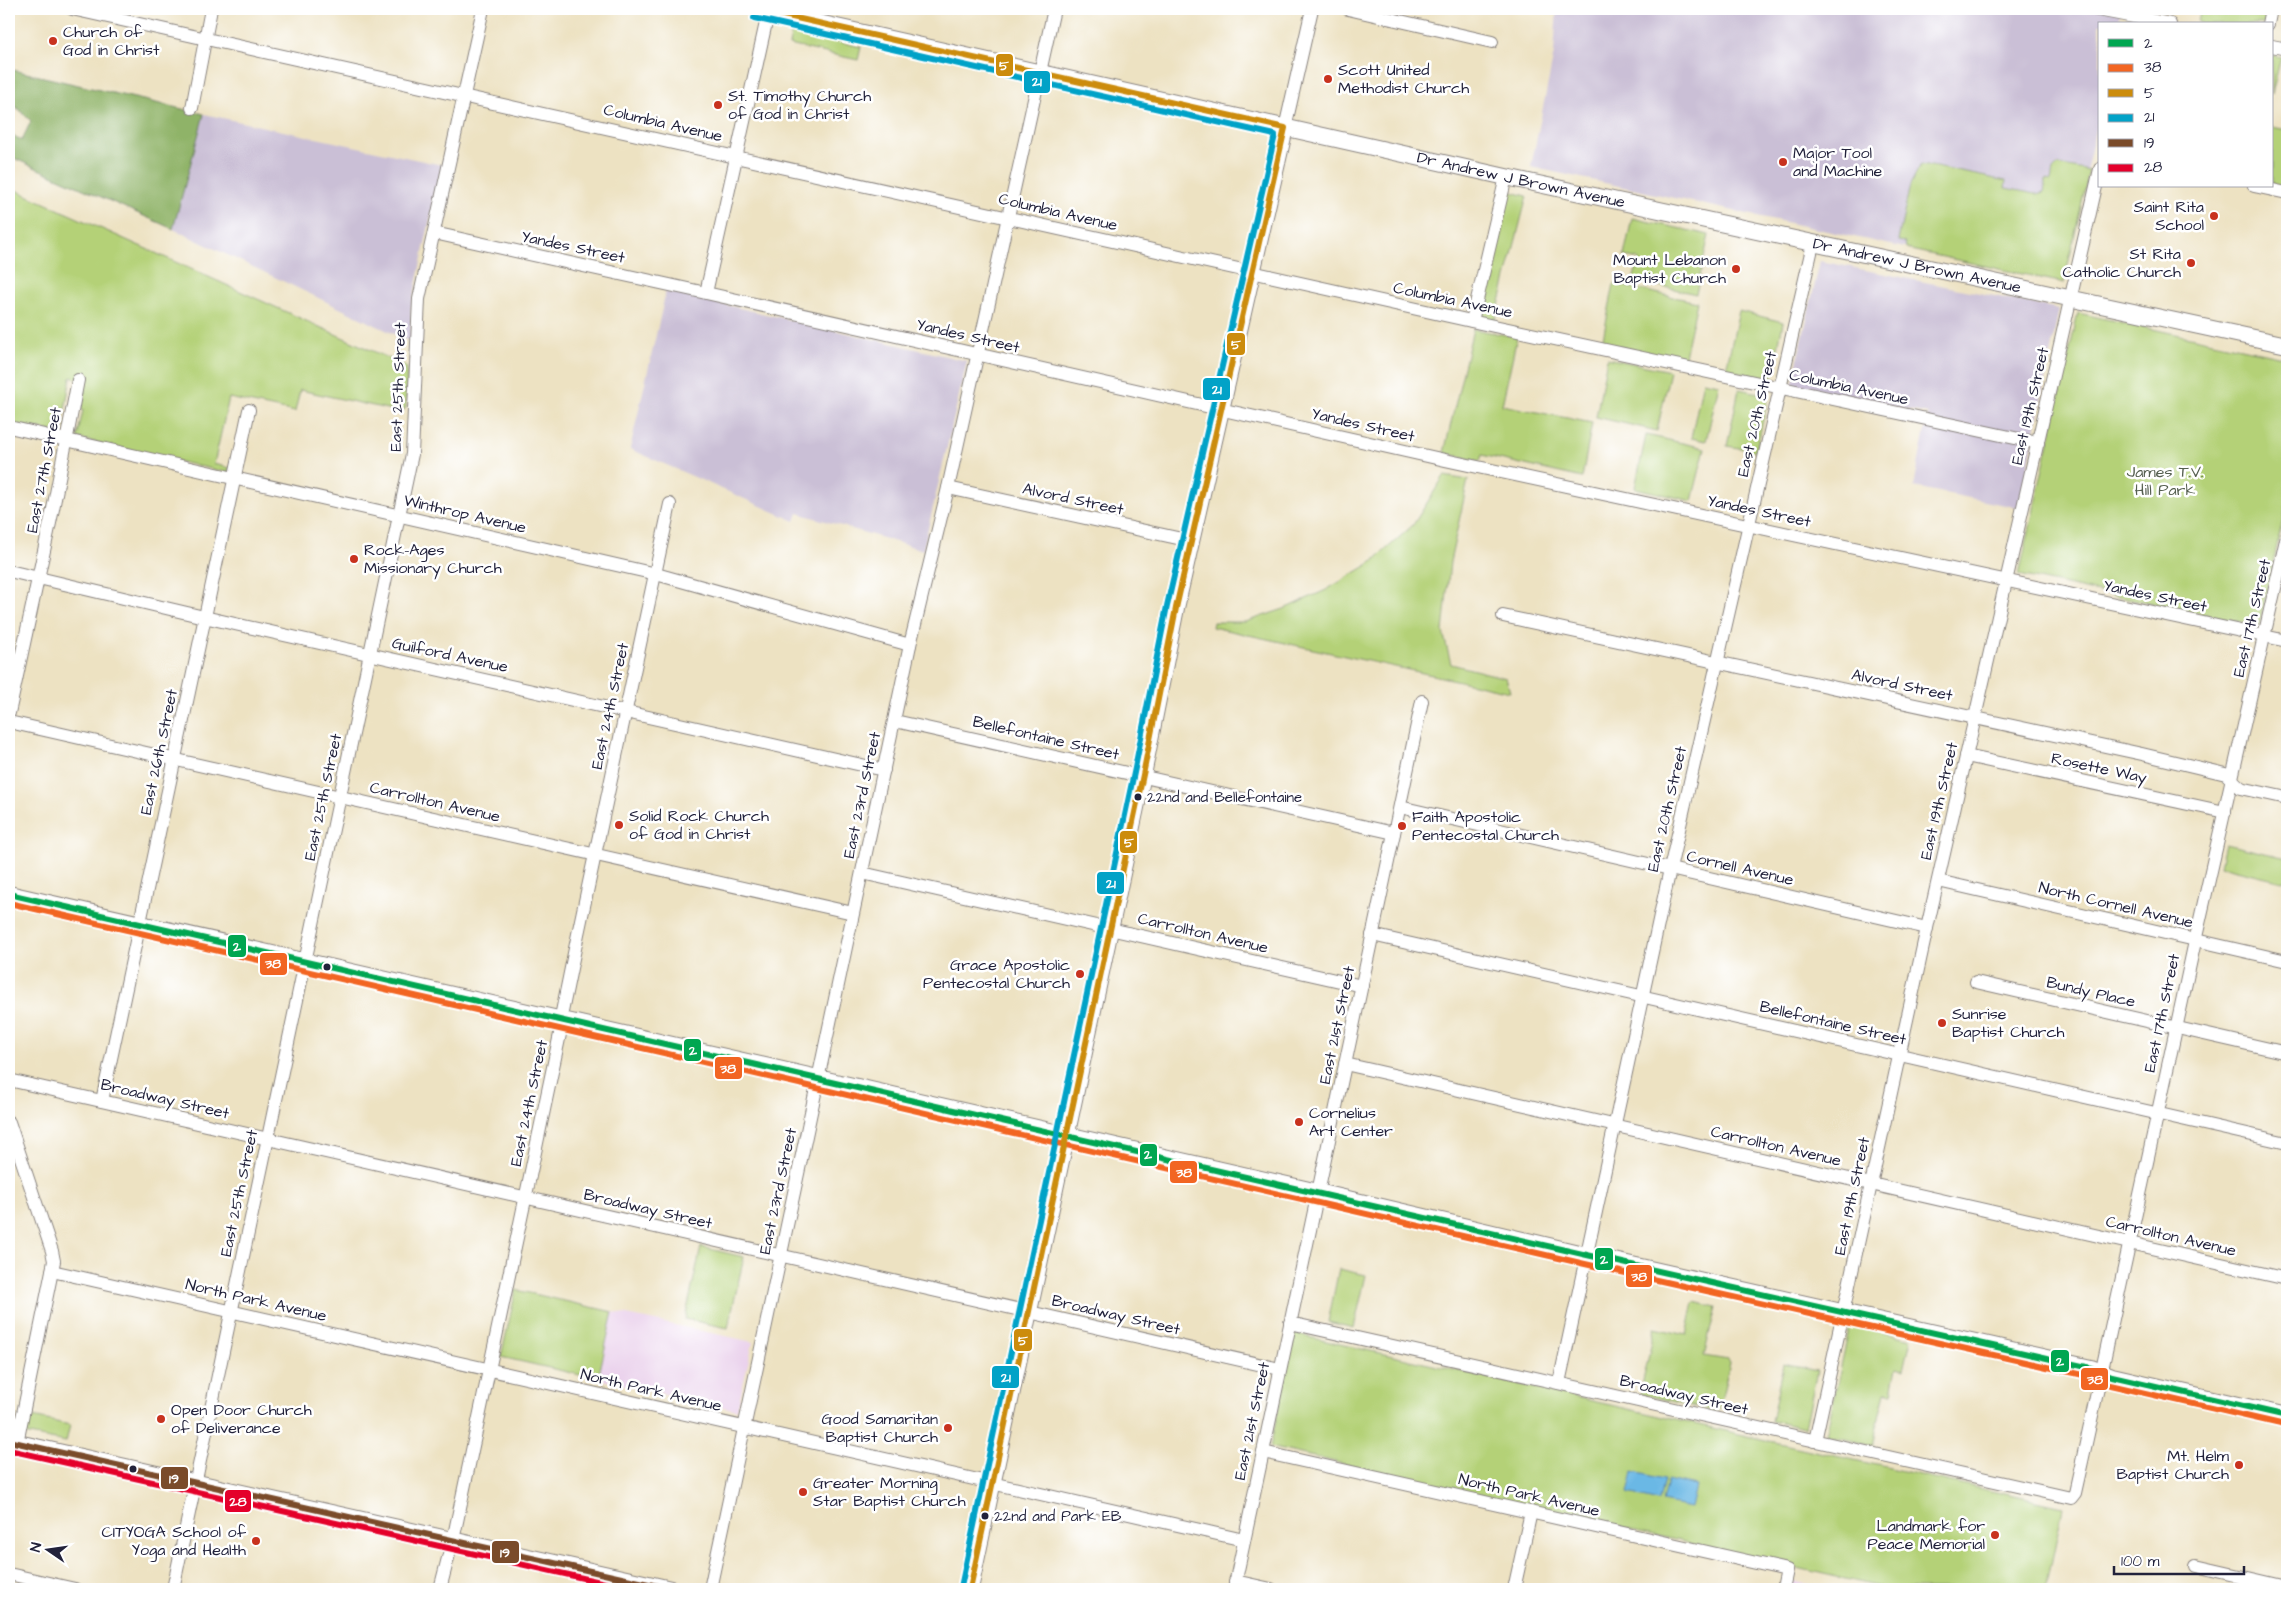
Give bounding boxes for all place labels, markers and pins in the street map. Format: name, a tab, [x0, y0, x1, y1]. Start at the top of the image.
place label: Church of God in Christ	[63, 21, 160, 61]
marker: Church of God in Christ	[47, 35, 59, 47]
place label: Scott United Methodist Church	[1338, 59, 1469, 99]
marker: Scott United Methodist Church	[1322, 73, 1334, 85]
place label: St. Timothy Church of God in Christ	[728, 85, 871, 125]
marker: St. Timothy Church of God in Christ	[712, 99, 724, 111]
place label: Major Tool and Machine	[1793, 142, 1883, 182]
marker: Major Tool and Machine	[1777, 156, 1789, 168]
place label: Saint Rita School	[2134, 196, 2204, 236]
marker: Saint Rita School	[2208, 210, 2220, 222]
place label: St Rita Catholic Church	[2062, 243, 2181, 283]
place label: Mount Lebanon Baptist Church	[1613, 249, 1726, 289]
marker: St Rita Catholic Church	[2185, 257, 2197, 269]
marker: Mount Lebanon Baptist Church	[1730, 263, 1742, 275]
place label: Rock-Ages Missionary Church	[364, 539, 502, 580]
marker: Rock-Ages Missionary Church	[348, 553, 360, 565]
place label: 22nd and Bellefontaine	[1147, 787, 1302, 808]
marker: 22nd and Bellefontaine	[1133, 792, 1143, 802]
place label: Solid Rock Church of God in Christ	[629, 805, 769, 845]
place label: Faith Apostolic Pentecostal Church	[1412, 806, 1559, 846]
marker: Solid Rock Church of God in Christ	[613, 819, 625, 831]
marker: Faith Apostolic Pentecostal Church	[1396, 820, 1408, 832]
place label: Grace Apostolic Pentecostal Church	[923, 954, 1070, 994]
unlabelled marker	[322, 962, 332, 972]
marker: Grace Apostolic Pentecostal Church	[1074, 968, 1086, 980]
place label: Sunrise Baptist Church	[1952, 1003, 2065, 1043]
marker: Sunrise Baptist Church	[1936, 1017, 1948, 1029]
place label: Cornelius Art Center	[1309, 1102, 1393, 1142]
marker: Cornelius Art Center	[1293, 1116, 1305, 1128]
place label: Open Door Church of Deliverance	[171, 1399, 312, 1439]
place label: Good Samaritan Baptist Church	[821, 1408, 938, 1448]
marker: Open Door Church of Deliverance	[155, 1413, 167, 1425]
marker: Good Samaritan Baptist Church	[942, 1422, 954, 1434]
place label: Mt. Helm Baptist Church	[2117, 1445, 2230, 1485]
marker: Mt. Helm Baptist Church	[2233, 1459, 2245, 1471]
unlabelled marker	[128, 1464, 138, 1474]
place label: Greater Morning Star Baptist Church	[813, 1472, 966, 1512]
marker: Greater Morning Star Baptist Church	[797, 1486, 809, 1498]
place label: 22nd and Park EB	[994, 1506, 1122, 1527]
marker: 22nd and Park EB	[980, 1511, 990, 1521]
place label: Landmark for Peace Memorial	[1868, 1515, 1985, 1555]
place label: CITYOGA School of Yoga and Health	[102, 1521, 247, 1562]
marker: Landmark for Peace Memorial	[1989, 1529, 2001, 1541]
marker: CITYOGA School of Yoga and Health	[250, 1535, 262, 1547]

